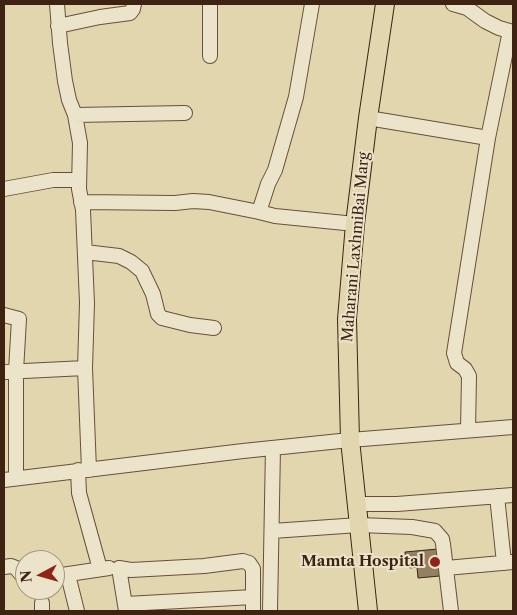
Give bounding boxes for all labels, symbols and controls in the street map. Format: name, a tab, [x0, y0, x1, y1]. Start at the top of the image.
street label: Maharani LaxhmiBai Marg	[339, 151, 373, 343]
north arrow	[15, 550, 65, 600]
place label: Mamta Hospital	[301, 553, 424, 571]
marker: Mamta Hospital	[428, 555, 442, 569]
text: N	[16, 569, 36, 583]

